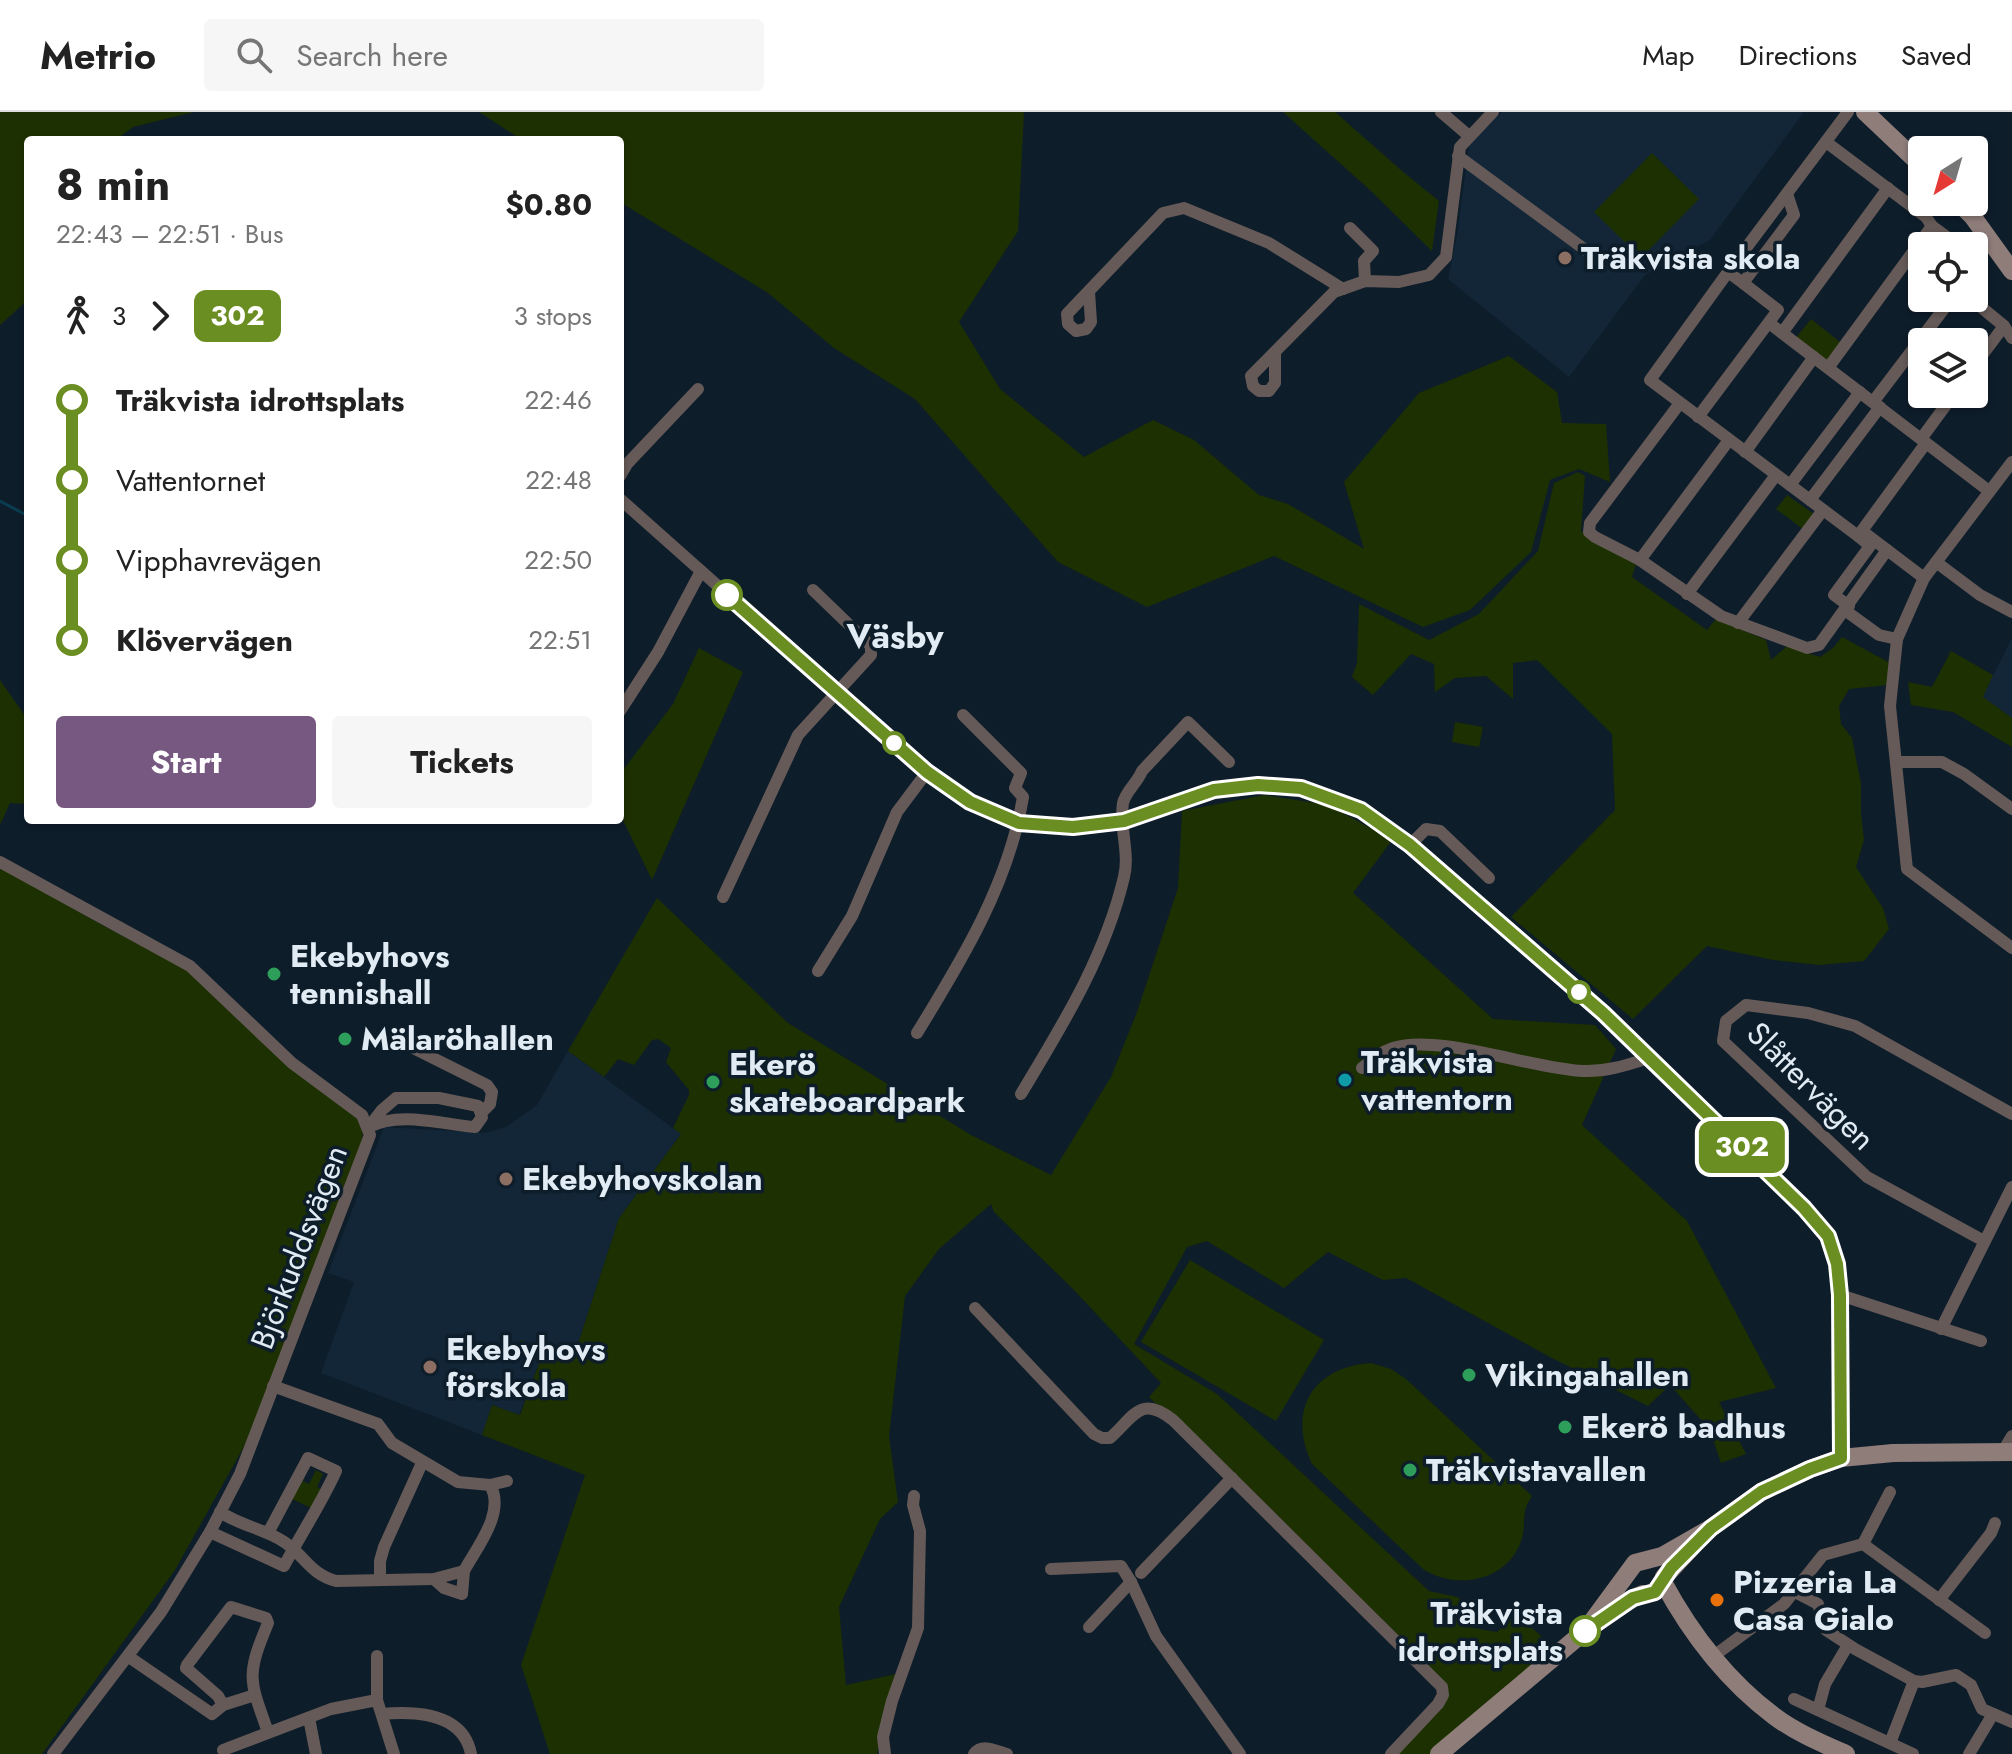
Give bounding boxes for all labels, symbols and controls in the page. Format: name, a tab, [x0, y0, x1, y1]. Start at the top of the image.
search box	[204, 19, 764, 91]
text: Metrio	[40, 28, 156, 83]
icon: search	[232, 33, 276, 77]
text: Search here	[296, 34, 448, 77]
text: Map	[1642, 35, 1694, 76]
text: Directions	[1738, 35, 1857, 76]
text: Saved	[1901, 35, 1972, 76]
north arrow	[1908, 136, 1988, 216]
map controls	[1908, 136, 1988, 408]
text: 8 min	[56, 153, 170, 217]
text: $0.80	[505, 183, 592, 226]
text: 22:43 – 22:51 · Bus	[56, 215, 283, 253]
button: locate	[1908, 232, 1988, 312]
place label: Träkvista skola	[1581, 235, 1801, 281]
marker: Träkvista skola	[1556, 249, 1574, 267]
icon: walk	[56, 294, 100, 338]
icon: forward	[138, 294, 182, 338]
text: 302	[210, 295, 265, 336]
text: 3	[112, 297, 126, 335]
text: 3 stops	[514, 297, 592, 335]
button: layers	[1908, 328, 1988, 408]
text: Träkvista idrottsplats	[116, 379, 404, 422]
text: 22:46	[524, 381, 592, 419]
text: Vattentornet	[116, 459, 265, 502]
text: 22:48	[525, 461, 592, 499]
text: Vipphavrevägen	[116, 539, 322, 582]
text: 22:50	[524, 541, 592, 579]
unlabelled marker	[712, 580, 742, 610]
district label: Väsby	[845, 612, 945, 661]
text: Klövervägen	[116, 619, 293, 662]
text: 22:51	[528, 621, 592, 659]
button: Start	[56, 716, 316, 808]
button: Tickets	[332, 716, 592, 808]
unlabelled marker	[883, 732, 905, 754]
place label: Ekebyhovs tennishall	[290, 933, 450, 1016]
marker: Ekebyhovs tennishall	[265, 965, 283, 983]
unlabelled marker	[1568, 981, 1590, 1003]
street label: Slåttervägen	[1736, 1011, 1886, 1161]
place label: Mälaröhallen	[361, 1016, 554, 1062]
marker: Mälaröhallen	[336, 1030, 354, 1048]
place label: Träkvista vattentorn	[1360, 1039, 1513, 1122]
place label: Ekerö skateboardpark	[729, 1041, 966, 1124]
marker: Träkvista vattentorn	[1336, 1071, 1354, 1089]
marker: Ekerö skateboardpark	[704, 1073, 722, 1091]
line badge: 302	[1696, 1121, 1788, 1173]
text: 302	[1715, 1126, 1769, 1167]
street label: Björkuddsvägen	[239, 1138, 359, 1356]
place label: Ekebyhovskolan	[522, 1156, 763, 1202]
marker: Ekebyhovskolan	[497, 1170, 515, 1188]
place label: Ekebyhovs förskola	[446, 1326, 606, 1409]
place label: Vikingahallen	[1484, 1352, 1689, 1398]
marker: Ekebyhovs förskola	[421, 1358, 439, 1376]
marker: Vikingahallen	[1460, 1366, 1478, 1384]
place label: Ekerö badhus	[1581, 1404, 1786, 1450]
marker: Ekerö badhus	[1556, 1418, 1574, 1436]
place label: Träkvistavallen	[1426, 1447, 1647, 1493]
marker: Träkvistavallen	[1401, 1461, 1419, 1479]
place label: Pizzeria La Casa Gialo	[1733, 1559, 1897, 1642]
place label: Träkvista idrottsplats	[1398, 1590, 1563, 1673]
marker: Pizzeria La Casa Gialo	[1708, 1591, 1726, 1609]
marker: Träkvista idrottsplats	[1570, 1616, 1600, 1646]

